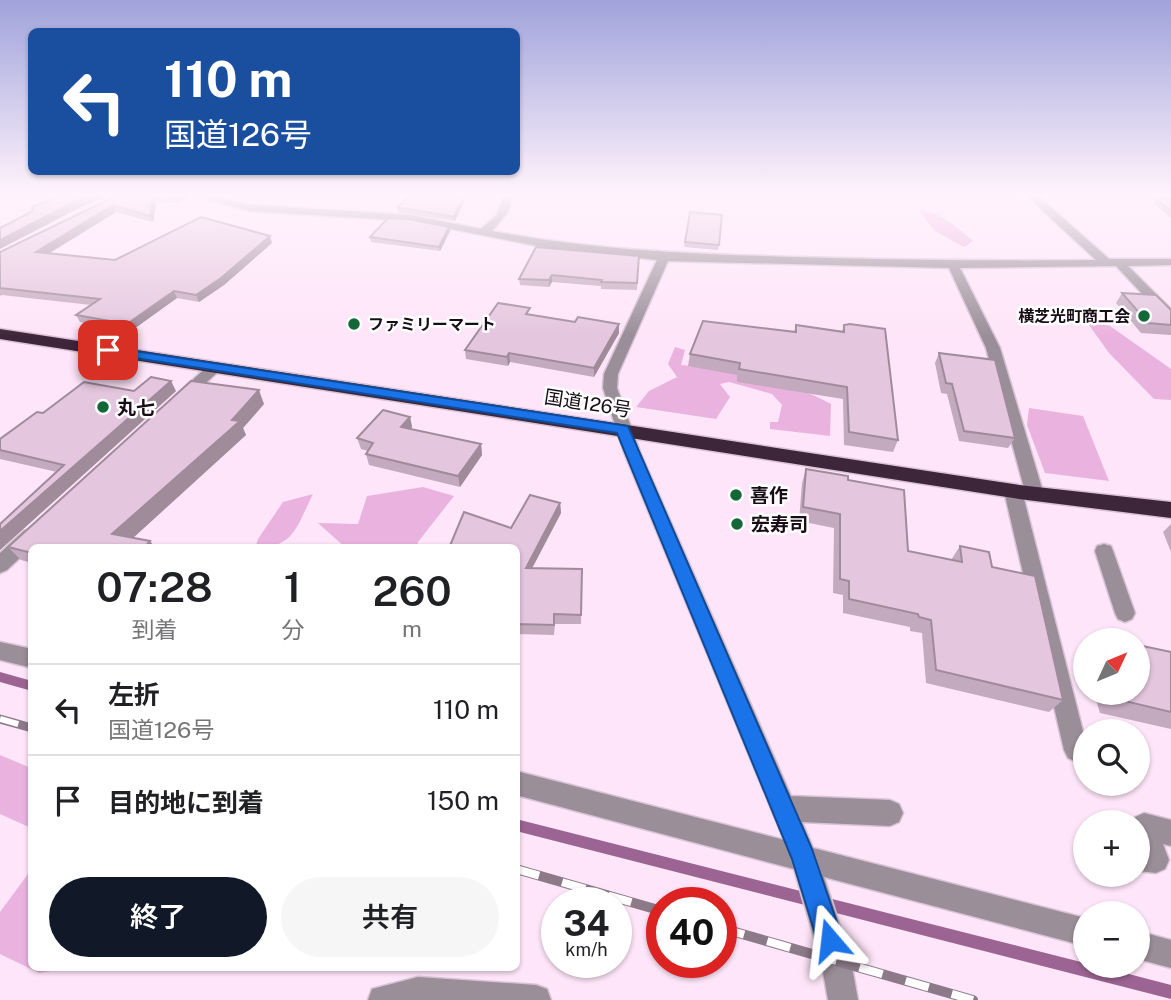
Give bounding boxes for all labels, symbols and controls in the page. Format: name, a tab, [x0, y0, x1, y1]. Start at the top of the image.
text: 110 m	[164, 50, 292, 108]
icon: left	[49, 56, 140, 147]
text: 国道126号	[164, 116, 312, 153]
place label: 横芝光町商工会	[1018, 307, 1130, 326]
marker: 横芝光町商工会	[1136, 308, 1152, 324]
place label: ファミリーマート	[368, 315, 496, 334]
marker: ファミリーマート	[346, 316, 362, 332]
pin	[78, 320, 138, 380]
icon: arrive	[89, 331, 127, 369]
street label: 国道126号	[543, 385, 633, 421]
place label: 丸七	[117, 396, 155, 418]
marker: 丸七	[95, 399, 111, 415]
place label: 喜作	[750, 484, 788, 506]
marker: 喜作	[728, 487, 744, 503]
place label: 宏寿司	[751, 513, 808, 535]
marker: 宏寿司	[729, 516, 745, 532]
text: 07:28	[96, 562, 213, 611]
text: 1	[284, 562, 301, 611]
text: 260	[372, 566, 452, 615]
text: m	[402, 615, 422, 642]
text: 到着	[132, 616, 178, 643]
text: 分	[281, 616, 304, 643]
north arrow	[1073, 628, 1150, 705]
map controls	[1073, 628, 1150, 978]
text: 左折	[108, 679, 160, 710]
icon: left	[49, 691, 87, 729]
text: 110 m	[433, 694, 499, 725]
text: 国道126号	[108, 716, 214, 743]
button: search	[1073, 719, 1150, 796]
icon: arrive	[49, 782, 87, 820]
text: 150 m	[427, 785, 499, 816]
text: 目的地に到着	[108, 787, 264, 818]
button: +	[1073, 810, 1150, 887]
button: 終了	[49, 877, 267, 957]
button: 共有	[281, 877, 499, 957]
speed limit sign: 40	[646, 887, 737, 978]
button: −	[1073, 901, 1150, 978]
text: 34	[563, 903, 610, 944]
position arrow	[793, 903, 867, 977]
text: km/h	[565, 939, 608, 960]

